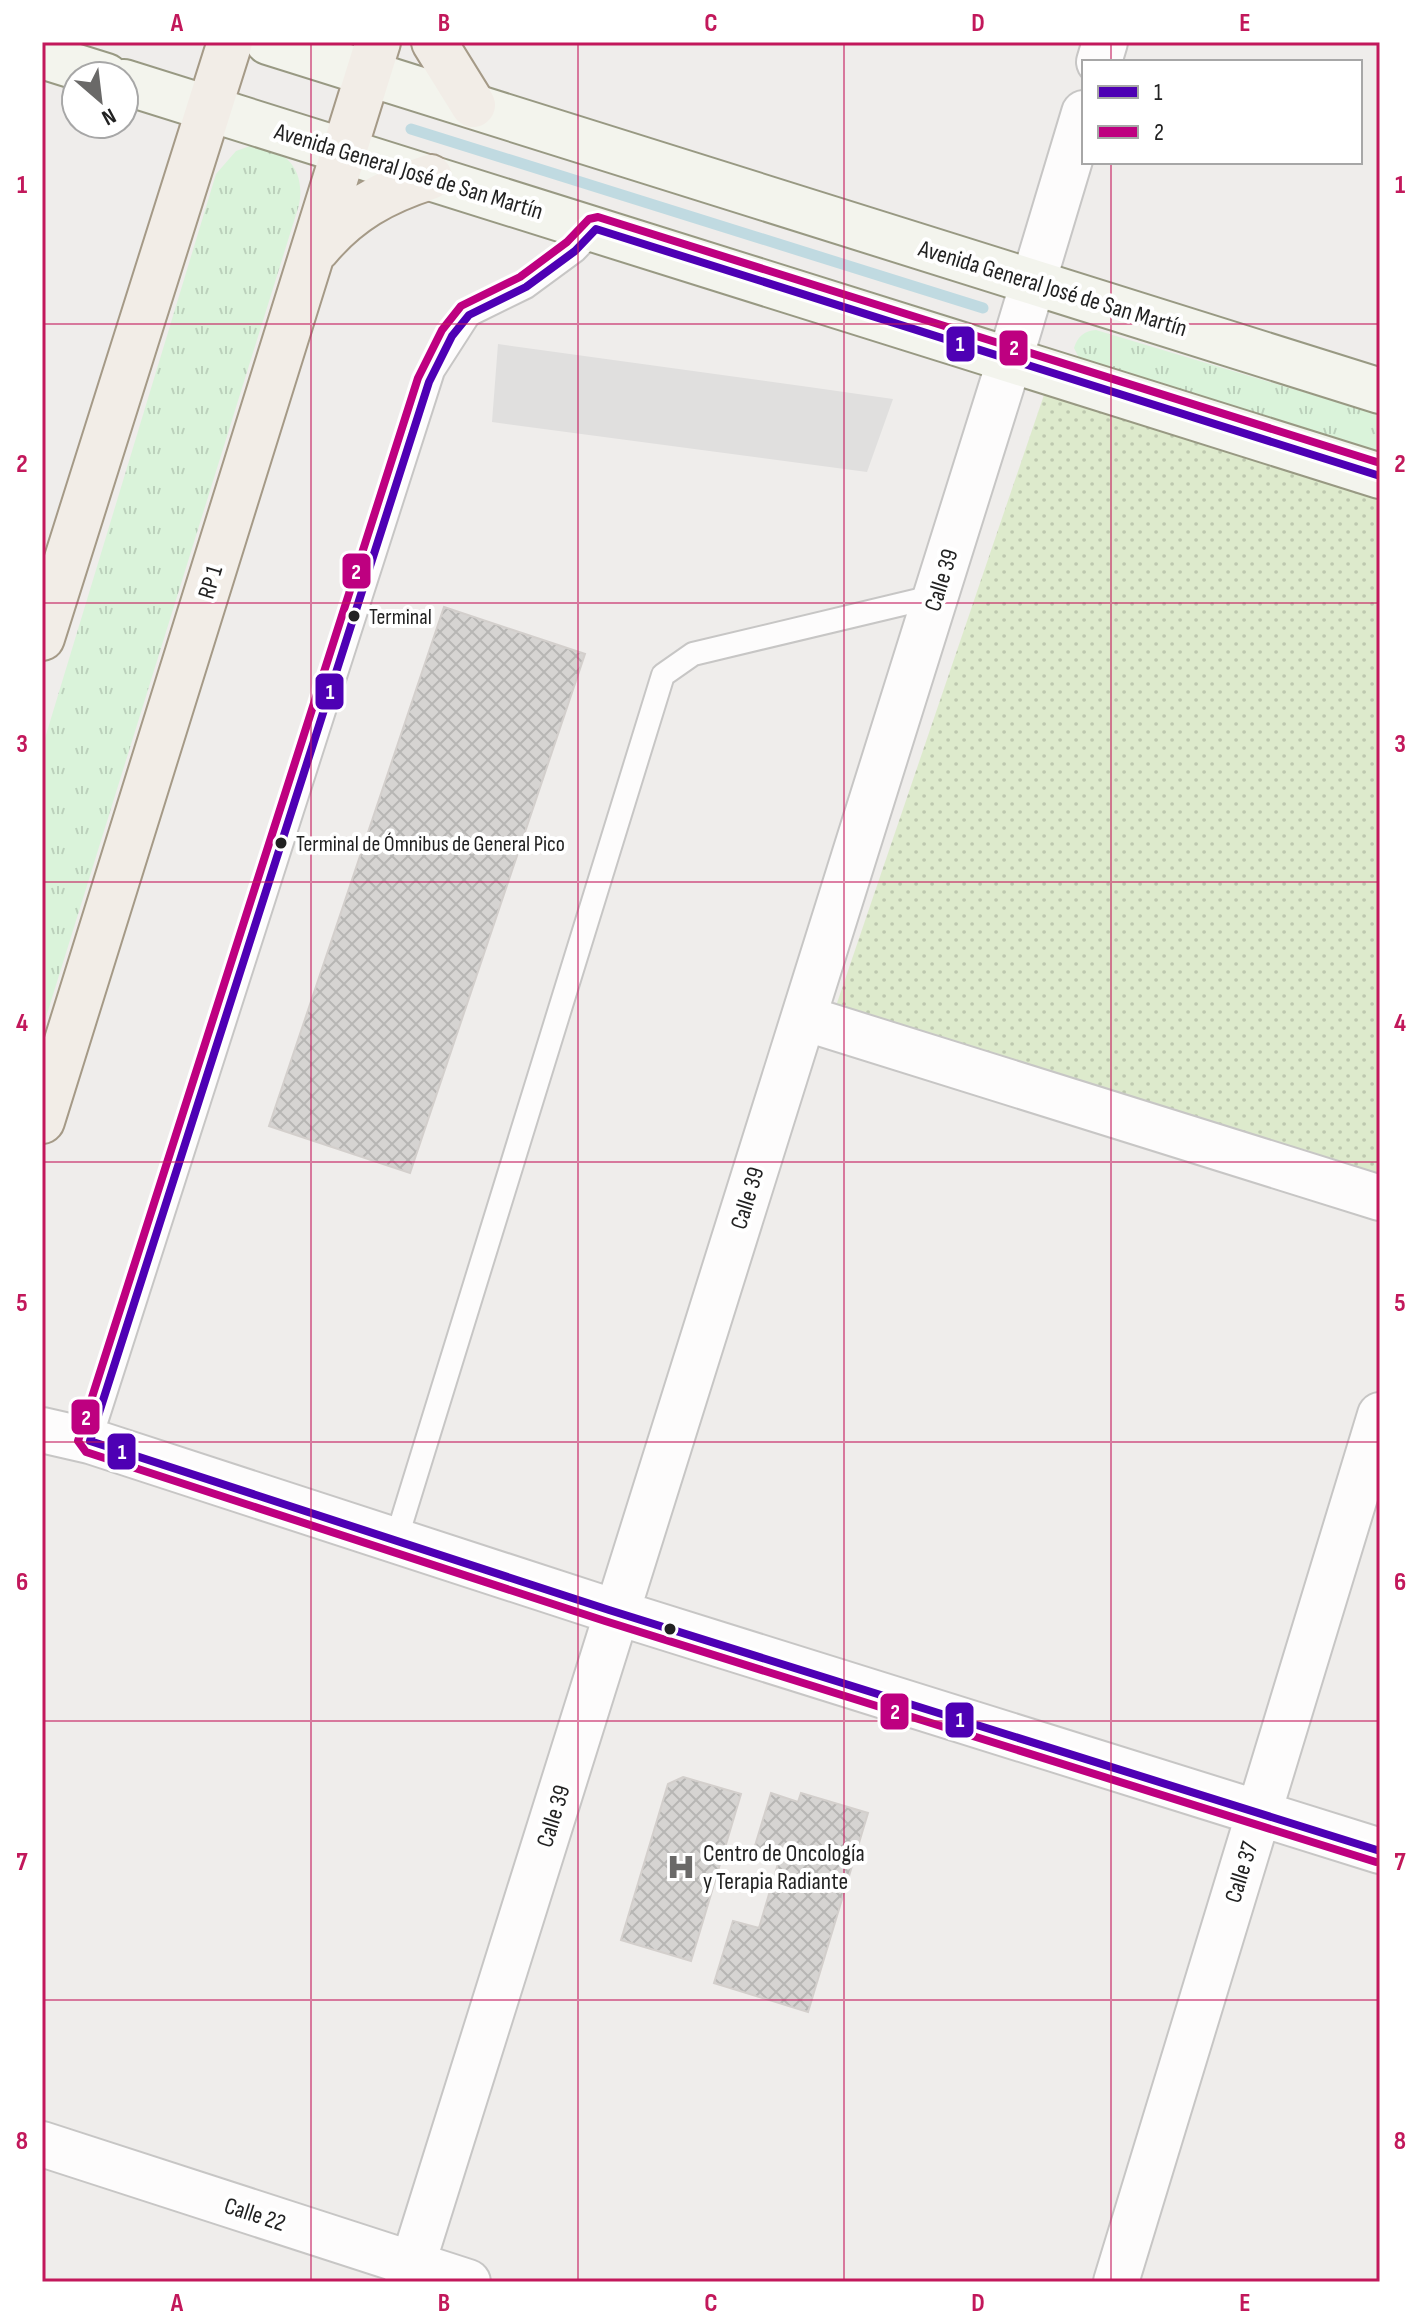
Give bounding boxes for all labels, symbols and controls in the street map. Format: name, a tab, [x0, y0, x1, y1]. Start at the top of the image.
text: A	[170, 8, 184, 39]
text: B	[438, 8, 450, 39]
text: C	[704, 8, 718, 39]
text: D	[971, 8, 985, 39]
text: E	[1239, 8, 1251, 39]
north arrow	[60, 60, 140, 140]
legend	[1082, 60, 1362, 164]
text: 1	[1154, 78, 1163, 107]
text: N	[97, 102, 120, 131]
street label: Avenida General José de San Martín	[270, 117, 546, 226]
text: 2	[1154, 118, 1164, 147]
text: 1	[17, 170, 27, 201]
text: 1	[1395, 170, 1405, 201]
street label: Avenida General José de San Martín	[914, 234, 1190, 343]
line badge: 1	[945, 325, 976, 363]
line badge: 2	[998, 329, 1029, 367]
text: 1	[956, 331, 965, 358]
text: 2	[1009, 335, 1019, 362]
text: 2	[16, 449, 28, 480]
text: 2	[1394, 449, 1406, 480]
street label: Calle 39	[918, 546, 965, 615]
line badge: 2	[341, 552, 372, 590]
text: 2	[351, 559, 361, 586]
street label: RP 1	[192, 561, 229, 602]
place label: Terminal	[369, 604, 432, 631]
marker: Terminal	[346, 608, 362, 624]
line badge: 1	[314, 672, 345, 711]
text: 1	[326, 679, 335, 706]
text: 3	[16, 729, 28, 760]
text: 3	[1394, 729, 1406, 760]
place label: Terminal de Ómnibus de General Pico	[296, 831, 565, 858]
marker: Terminal de Ómnibus de General Pico	[273, 835, 289, 851]
text: 4	[16, 1008, 28, 1039]
text: 4	[1394, 1008, 1406, 1039]
street label: Calle 39	[724, 1164, 771, 1233]
text: 5	[16, 1288, 28, 1319]
text: 5	[1394, 1288, 1406, 1319]
line badge: 2	[70, 1398, 101, 1436]
text: 2	[81, 1405, 91, 1432]
line badge: 1	[106, 1432, 137, 1471]
text: 1	[118, 1439, 127, 1466]
text: 6	[16, 1567, 28, 1598]
text: 6	[1394, 1567, 1406, 1598]
unlabelled marker	[662, 1621, 678, 1637]
line badge: 2	[879, 1692, 910, 1731]
text: 2	[890, 1699, 900, 1726]
line badge: 1	[944, 1701, 975, 1739]
text: 1	[956, 1707, 965, 1734]
street label: Calle 39	[530, 1782, 577, 1851]
street label: Calle 37	[1218, 1838, 1265, 1906]
place label: Centro de Oncología y Terapia Radiante	[703, 1839, 865, 1896]
text: 7	[16, 1847, 28, 1878]
text: 7	[1394, 1847, 1406, 1878]
hospital icon: Centro de Oncología y Terapia Radiante	[666, 1852, 696, 1882]
text: 8	[16, 2126, 28, 2157]
text: 8	[1394, 2126, 1406, 2157]
street label: Calle 22	[221, 2191, 289, 2238]
text: A	[170, 2288, 184, 2319]
text: B	[438, 2288, 450, 2319]
text: C	[704, 2288, 718, 2319]
text: D	[971, 2288, 985, 2319]
text: E	[1239, 2288, 1251, 2319]

